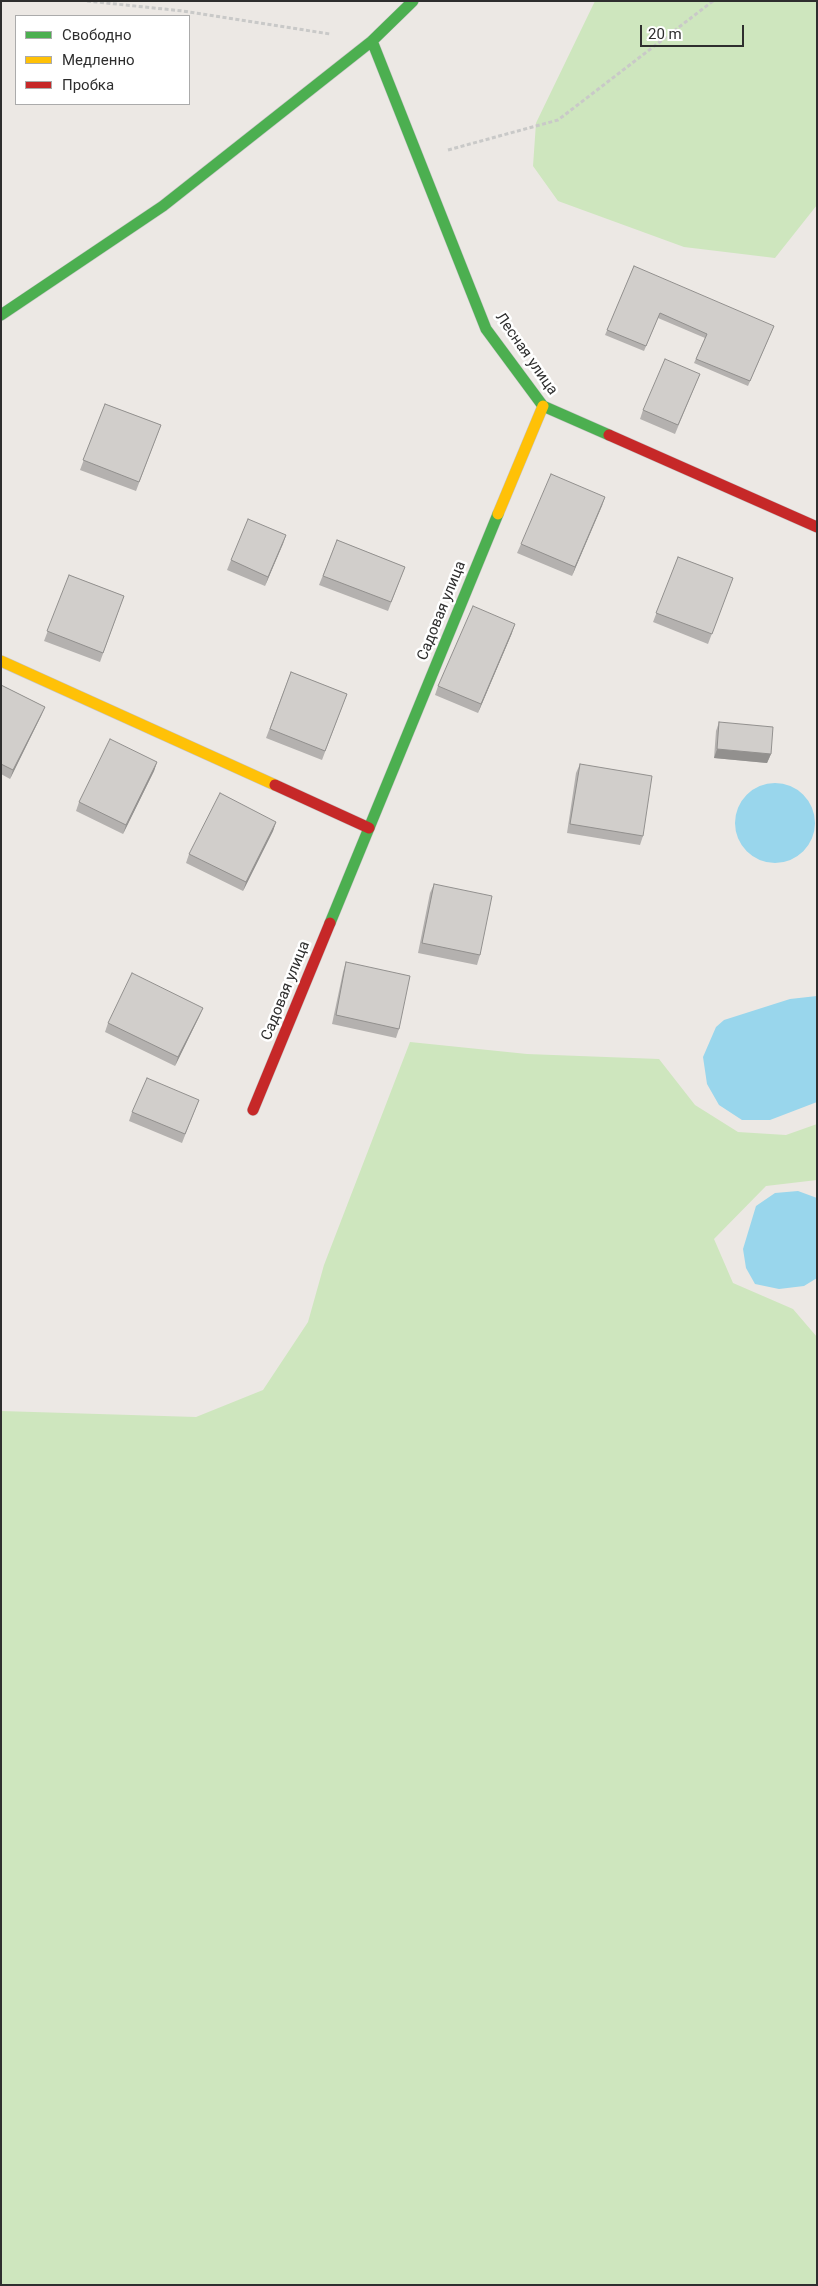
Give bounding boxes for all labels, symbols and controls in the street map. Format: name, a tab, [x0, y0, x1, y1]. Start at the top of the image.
legend	[15, 15, 190, 105]
scale bar	[643, 15, 747, 47]
text: 20 m	[648, 25, 682, 43]
text: Свободно	[62, 26, 131, 44]
text: Медленно	[62, 51, 135, 69]
text: Пробка	[62, 76, 114, 94]
street label: Лесная улица	[491, 309, 561, 399]
street label: Садовая улица	[414, 559, 470, 663]
street label: Садовая улица	[258, 939, 314, 1043]

